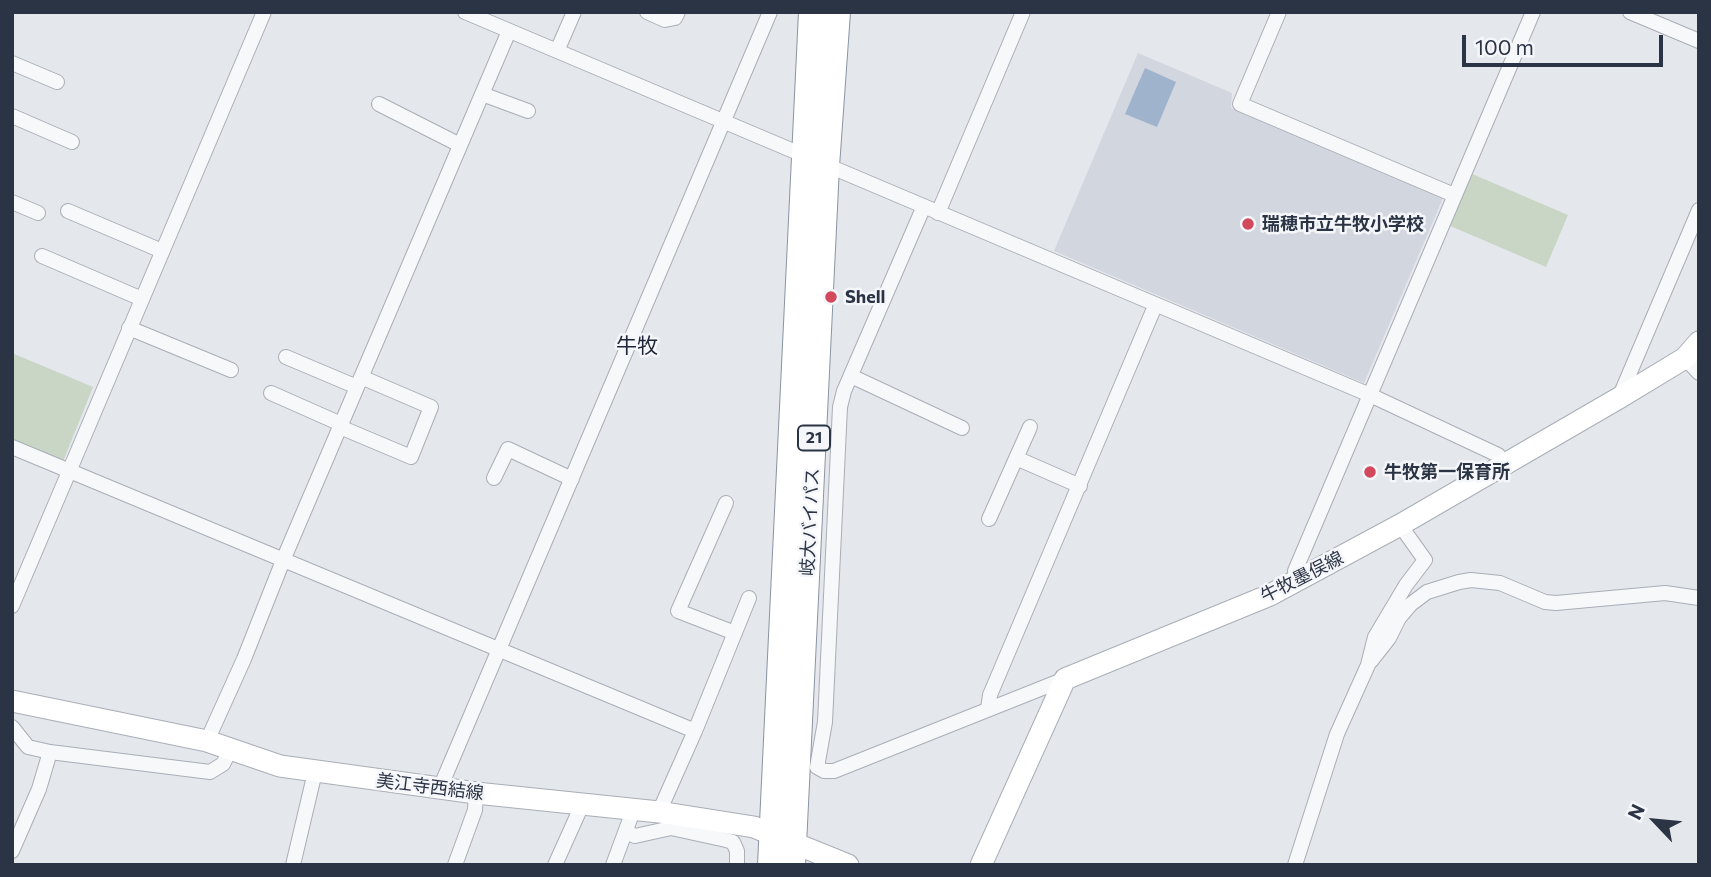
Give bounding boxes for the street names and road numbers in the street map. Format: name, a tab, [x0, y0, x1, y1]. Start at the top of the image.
road number: 21	[798, 426, 830, 450]
street label: 岐大バイパス	[796, 468, 824, 576]
street label: 牛牧墨俣線	[1257, 547, 1347, 607]
street label: 美江寺西結線	[375, 770, 485, 804]

